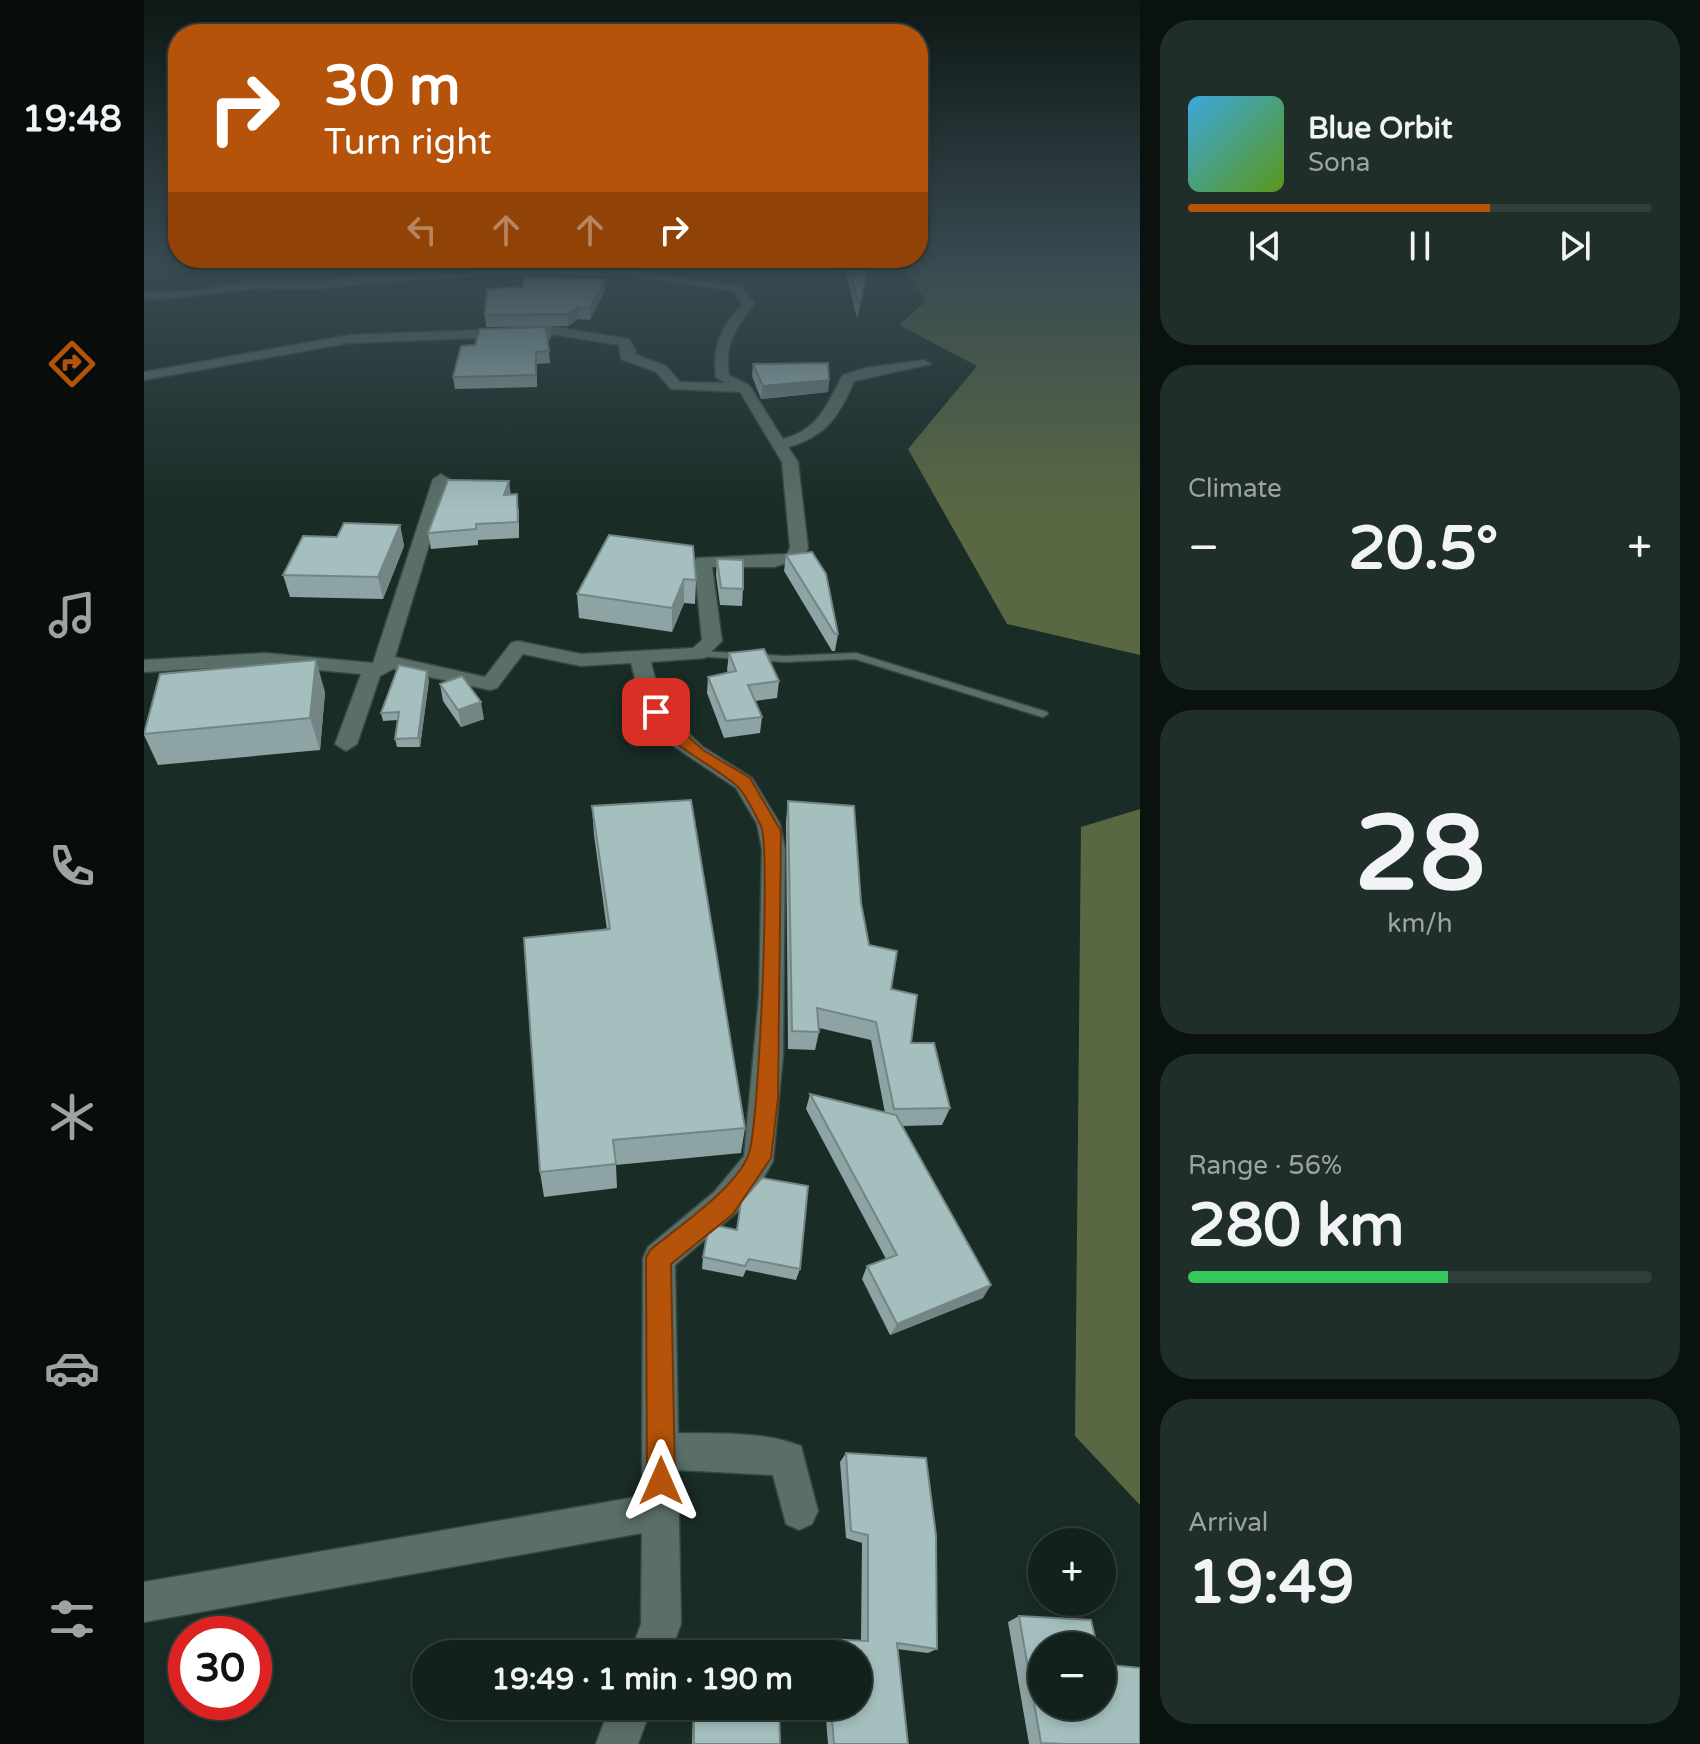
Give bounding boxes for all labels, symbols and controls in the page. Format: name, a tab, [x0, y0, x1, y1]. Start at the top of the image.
text: 30 m	[324, 53, 460, 120]
icon: right	[192, 56, 296, 160]
text: 19:48	[22, 98, 122, 141]
text: Blue Orbit	[1308, 110, 1453, 147]
text: Turn right	[324, 121, 491, 164]
text: Sona	[1308, 147, 1370, 178]
icon: left	[400, 208, 444, 252]
icon: ahead	[484, 208, 528, 252]
icon: ahead	[568, 208, 612, 252]
icon: right	[652, 208, 696, 252]
icon: previous	[1243, 224, 1287, 268]
icon: pause	[1398, 224, 1442, 268]
icon: next	[1553, 224, 1597, 268]
icon: directions	[44, 336, 100, 392]
text: Climate	[1188, 473, 1282, 504]
text: 20.5°	[1348, 513, 1498, 585]
text: −	[1188, 522, 1219, 575]
text: +	[1627, 522, 1652, 575]
icon: music	[44, 587, 100, 643]
pin	[622, 678, 690, 746]
icon: arrive	[634, 690, 678, 734]
text: 28	[1355, 793, 1485, 918]
icon: phone	[44, 838, 100, 894]
text: km/h	[1387, 908, 1453, 939]
icon: climate	[44, 1089, 100, 1145]
text: Range · 56%	[1188, 1150, 1342, 1181]
text: 280 km	[1188, 1190, 1404, 1262]
icon: car	[44, 1340, 100, 1396]
position arrow	[619, 1439, 703, 1523]
text: Arrival	[1188, 1507, 1268, 1538]
map controls	[1028, 1528, 1116, 1720]
button: +	[1028, 1528, 1116, 1616]
text: 19:49	[1188, 1547, 1354, 1619]
icon: filters	[44, 1591, 100, 1647]
speed limit sign: 30	[168, 1616, 272, 1720]
button: −	[1028, 1632, 1116, 1720]
text: 19:49 · 1 min · 190 m	[491, 1661, 793, 1698]

